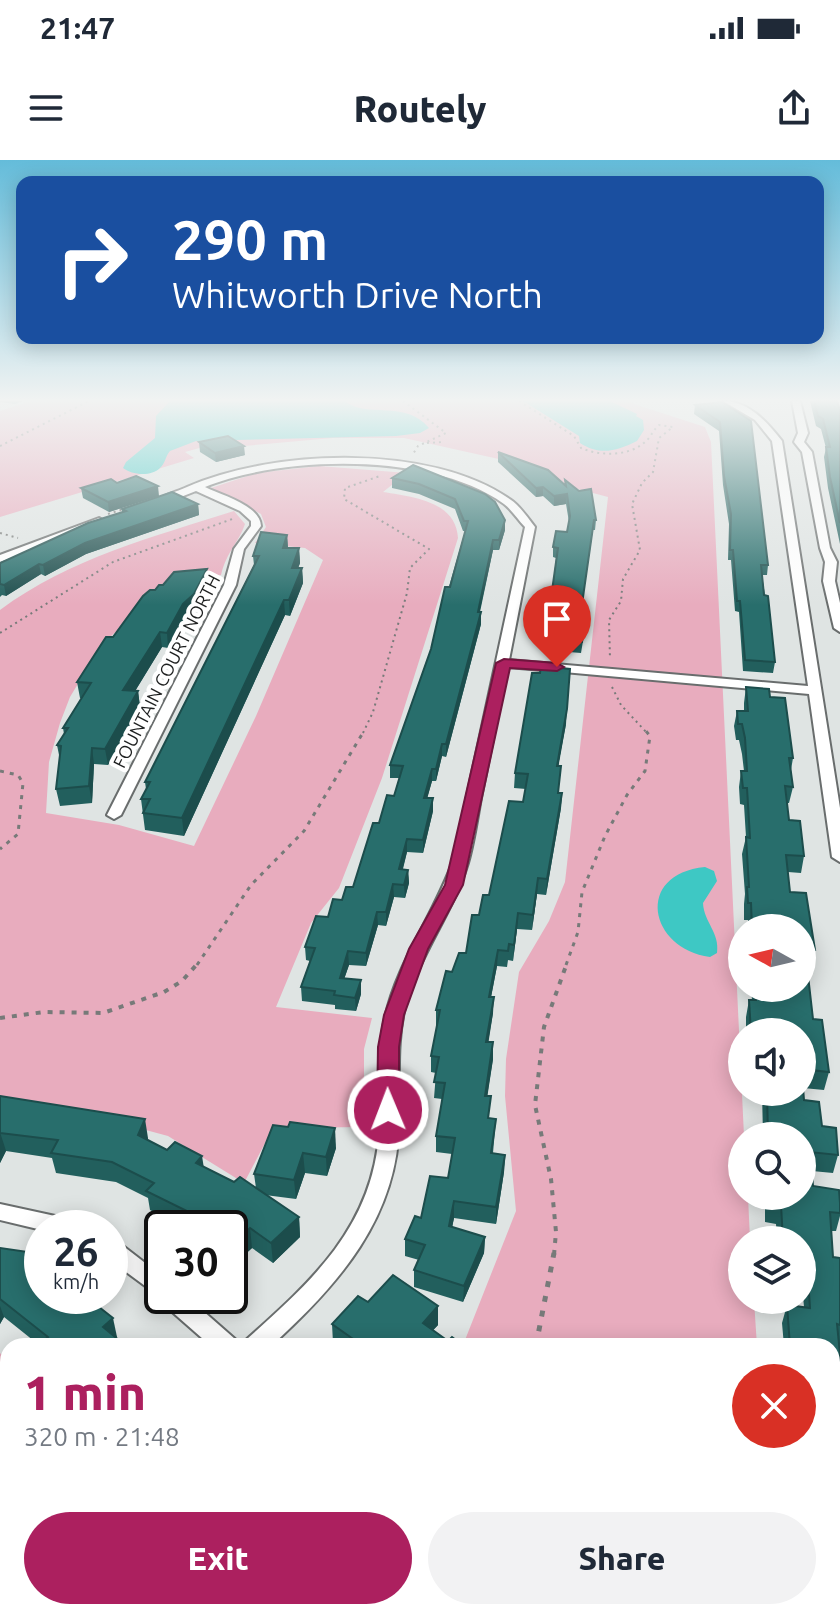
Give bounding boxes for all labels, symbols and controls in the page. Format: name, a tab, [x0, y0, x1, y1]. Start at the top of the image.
text: 21:47	[40, 11, 115, 45]
icon: menu	[24, 86, 68, 130]
icon: share	[772, 86, 816, 130]
text: Routely	[353, 88, 487, 129]
icon: right	[40, 208, 144, 312]
text: 290 m	[172, 208, 328, 271]
text: Whitworth Drive North	[172, 274, 543, 315]
street label: FOUNTAIN COURT NORTH	[109, 571, 223, 771]
pin	[523, 585, 591, 667]
icon: arrive	[535, 597, 579, 641]
north arrow	[728, 914, 816, 1002]
map controls	[728, 914, 816, 1314]
button: sound	[728, 1018, 816, 1106]
position arrow	[346, 1068, 430, 1152]
button: search	[728, 1122, 816, 1210]
speed limit sign: 30	[144, 1210, 248, 1314]
button: layers	[728, 1226, 816, 1314]
text: 26	[53, 1229, 99, 1274]
text: km/h	[53, 1270, 99, 1293]
button: close	[732, 1364, 816, 1448]
text: 1 min	[24, 1365, 146, 1419]
text: 320 m · 21:48	[24, 1422, 180, 1451]
button: Exit	[24, 1512, 412, 1604]
button: Share	[428, 1512, 816, 1604]

